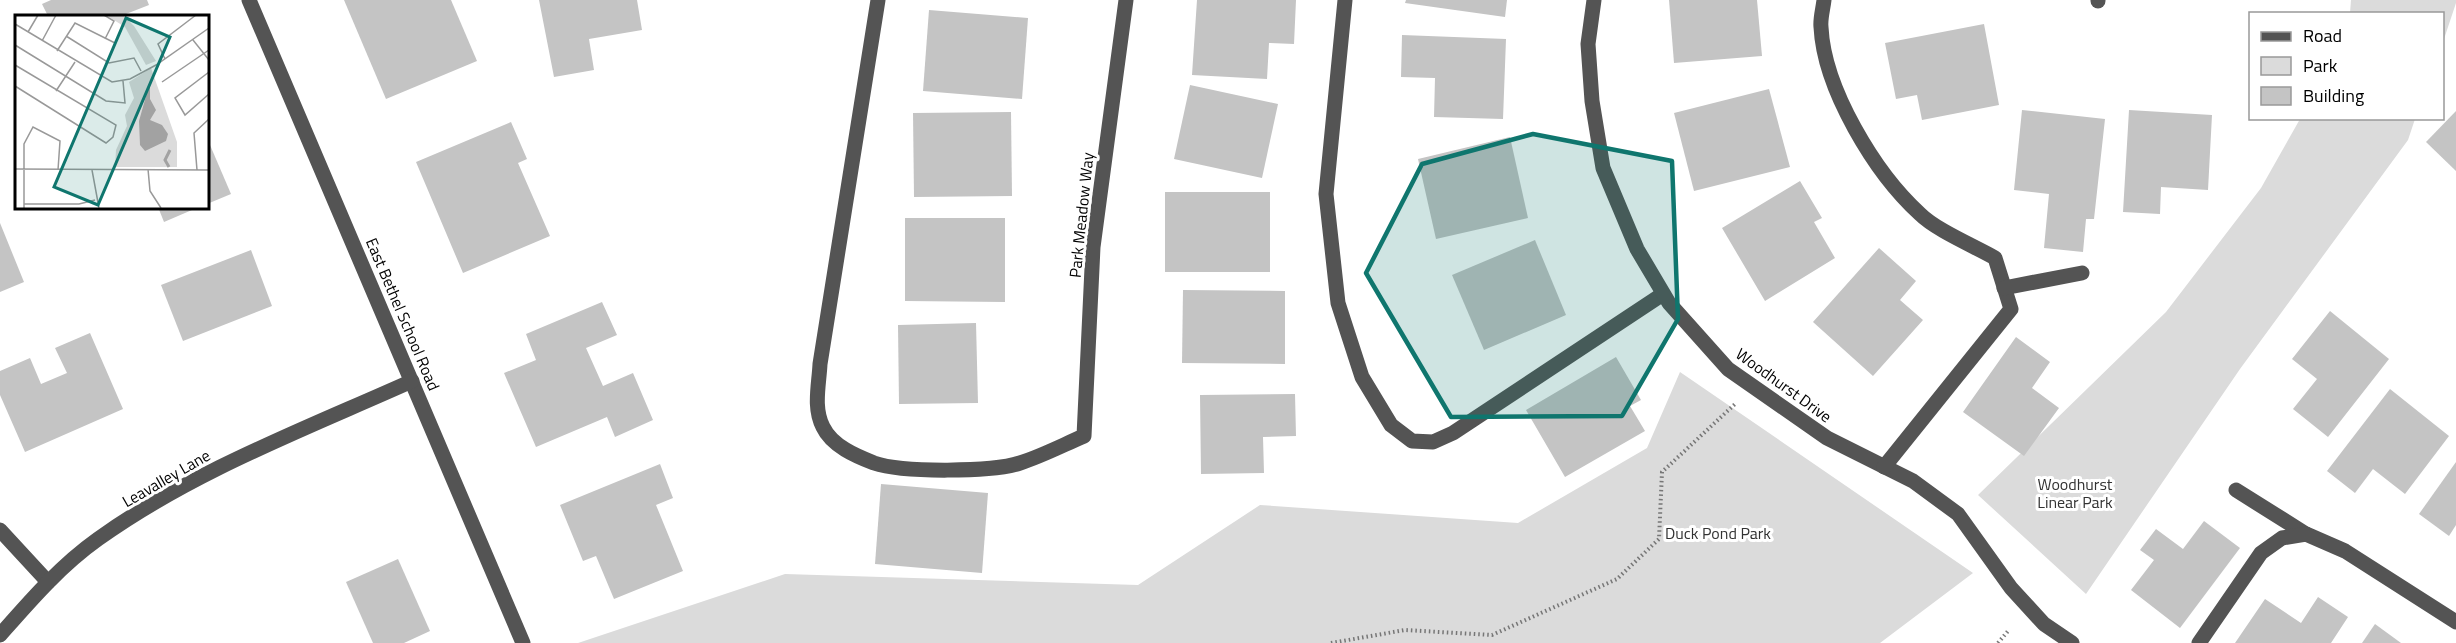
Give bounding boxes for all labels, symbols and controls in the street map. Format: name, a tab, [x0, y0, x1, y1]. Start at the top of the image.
legend	[2249, 12, 2444, 120]
inset map	[15, 15, 208, 208]
text: Road	[2303, 22, 2342, 49]
text: Park	[2303, 52, 2338, 79]
text: Building	[2303, 82, 2364, 109]
street label: Park Meadow Way	[1062, 151, 1100, 279]
street label: East Bethel School Road	[360, 234, 446, 394]
street label: Woodhurst Drive	[1731, 342, 1837, 428]
street label: Leavalley Lane	[118, 443, 214, 513]
park label: Woodhurst Linear Park	[2037, 472, 2113, 514]
park label: Duck Pond Park	[1665, 521, 1771, 545]

